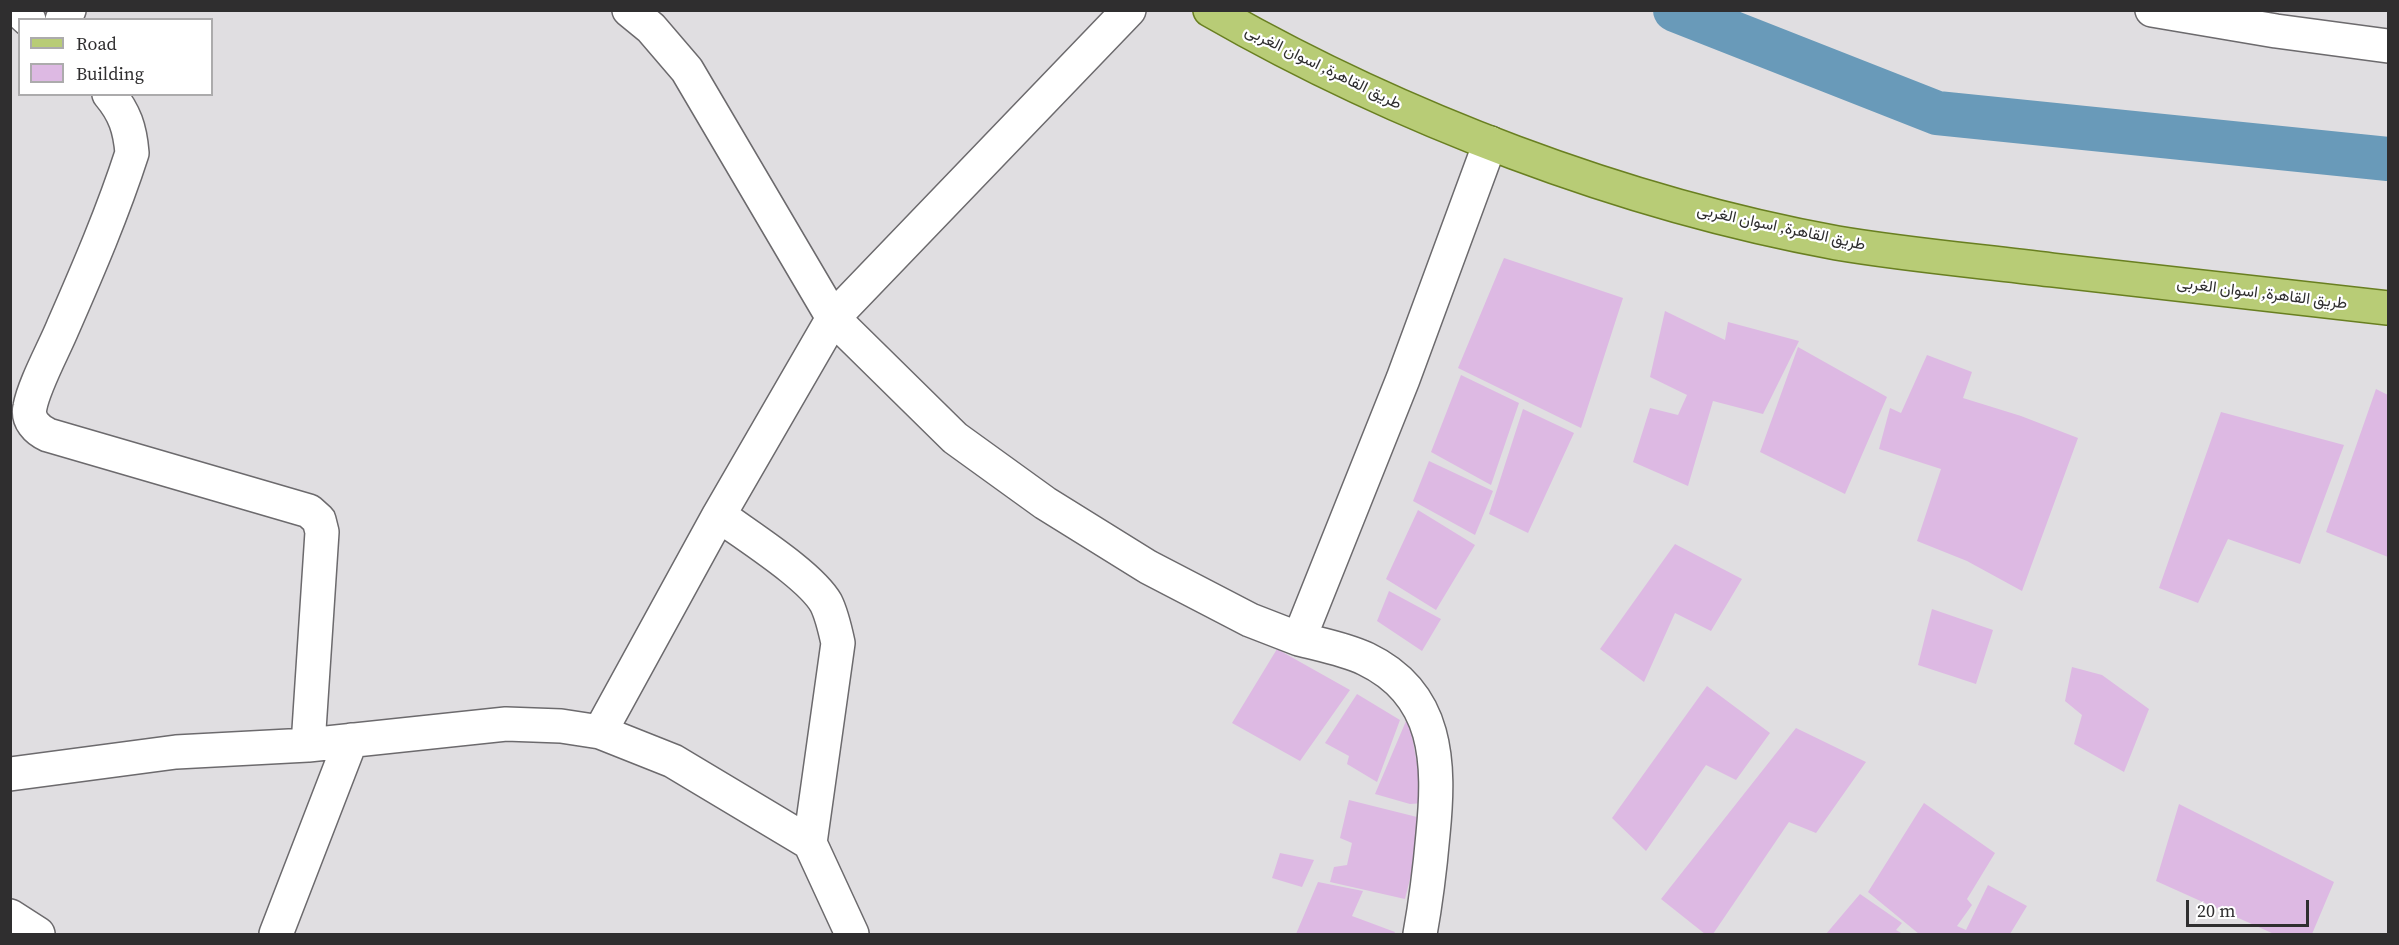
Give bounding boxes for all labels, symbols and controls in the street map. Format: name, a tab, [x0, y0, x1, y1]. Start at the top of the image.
legend	[18, 18, 213, 96]
street label: طريق القاهرة, اسوان الغربى	[1242, 22, 1404, 114]
text: Road	[76, 31, 117, 56]
text: Building	[76, 61, 144, 86]
street label: طريق القاهرة, اسوان الغربى	[1695, 201, 1867, 255]
street label: طريق القاهرة, اسوان الغربى	[2176, 274, 2348, 314]
scale bar	[2189, 888, 2312, 926]
text: 20 m	[2197, 898, 2235, 923]

